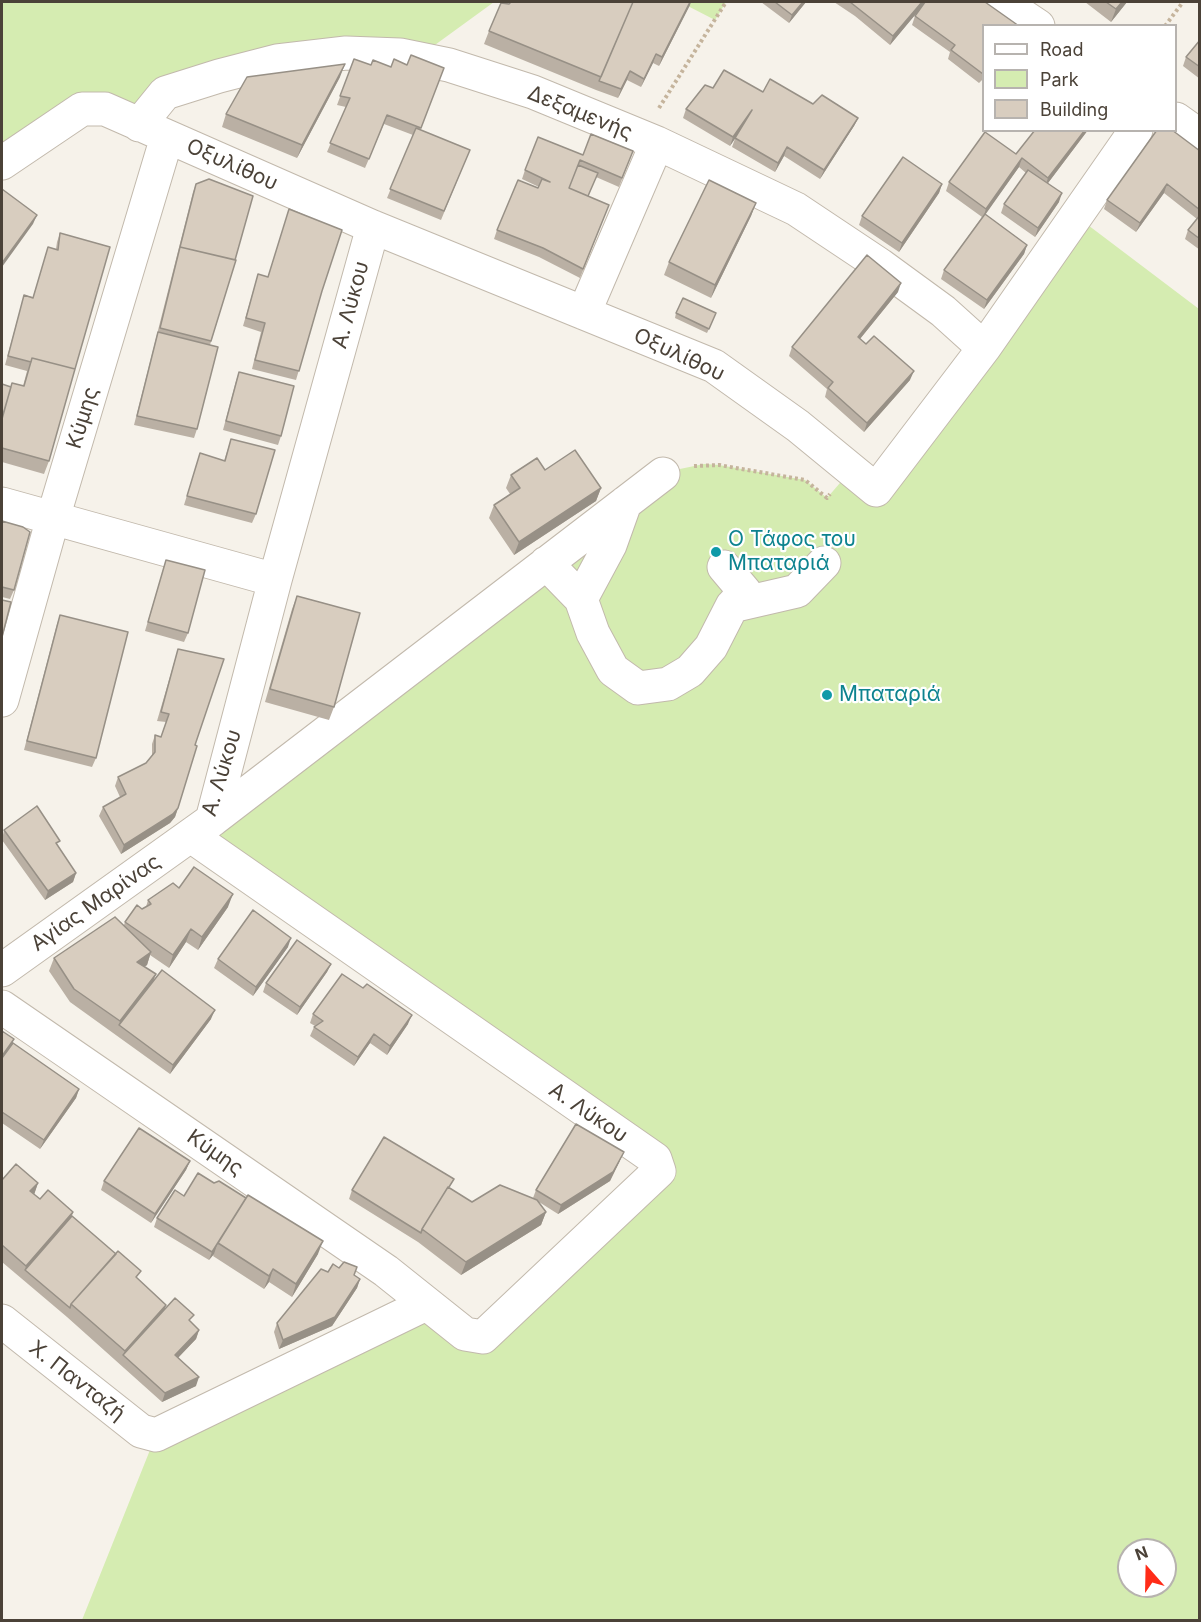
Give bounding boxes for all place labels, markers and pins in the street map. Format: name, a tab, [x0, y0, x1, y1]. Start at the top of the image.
place label: Ο Τάφος του Μπαταριά	[728, 527, 856, 577]
marker: Ο Τάφος του Μπαταριά	[709, 545, 723, 559]
place label: Μπαταριά	[839, 682, 941, 708]
marker: Μπαταριά	[820, 688, 834, 702]

